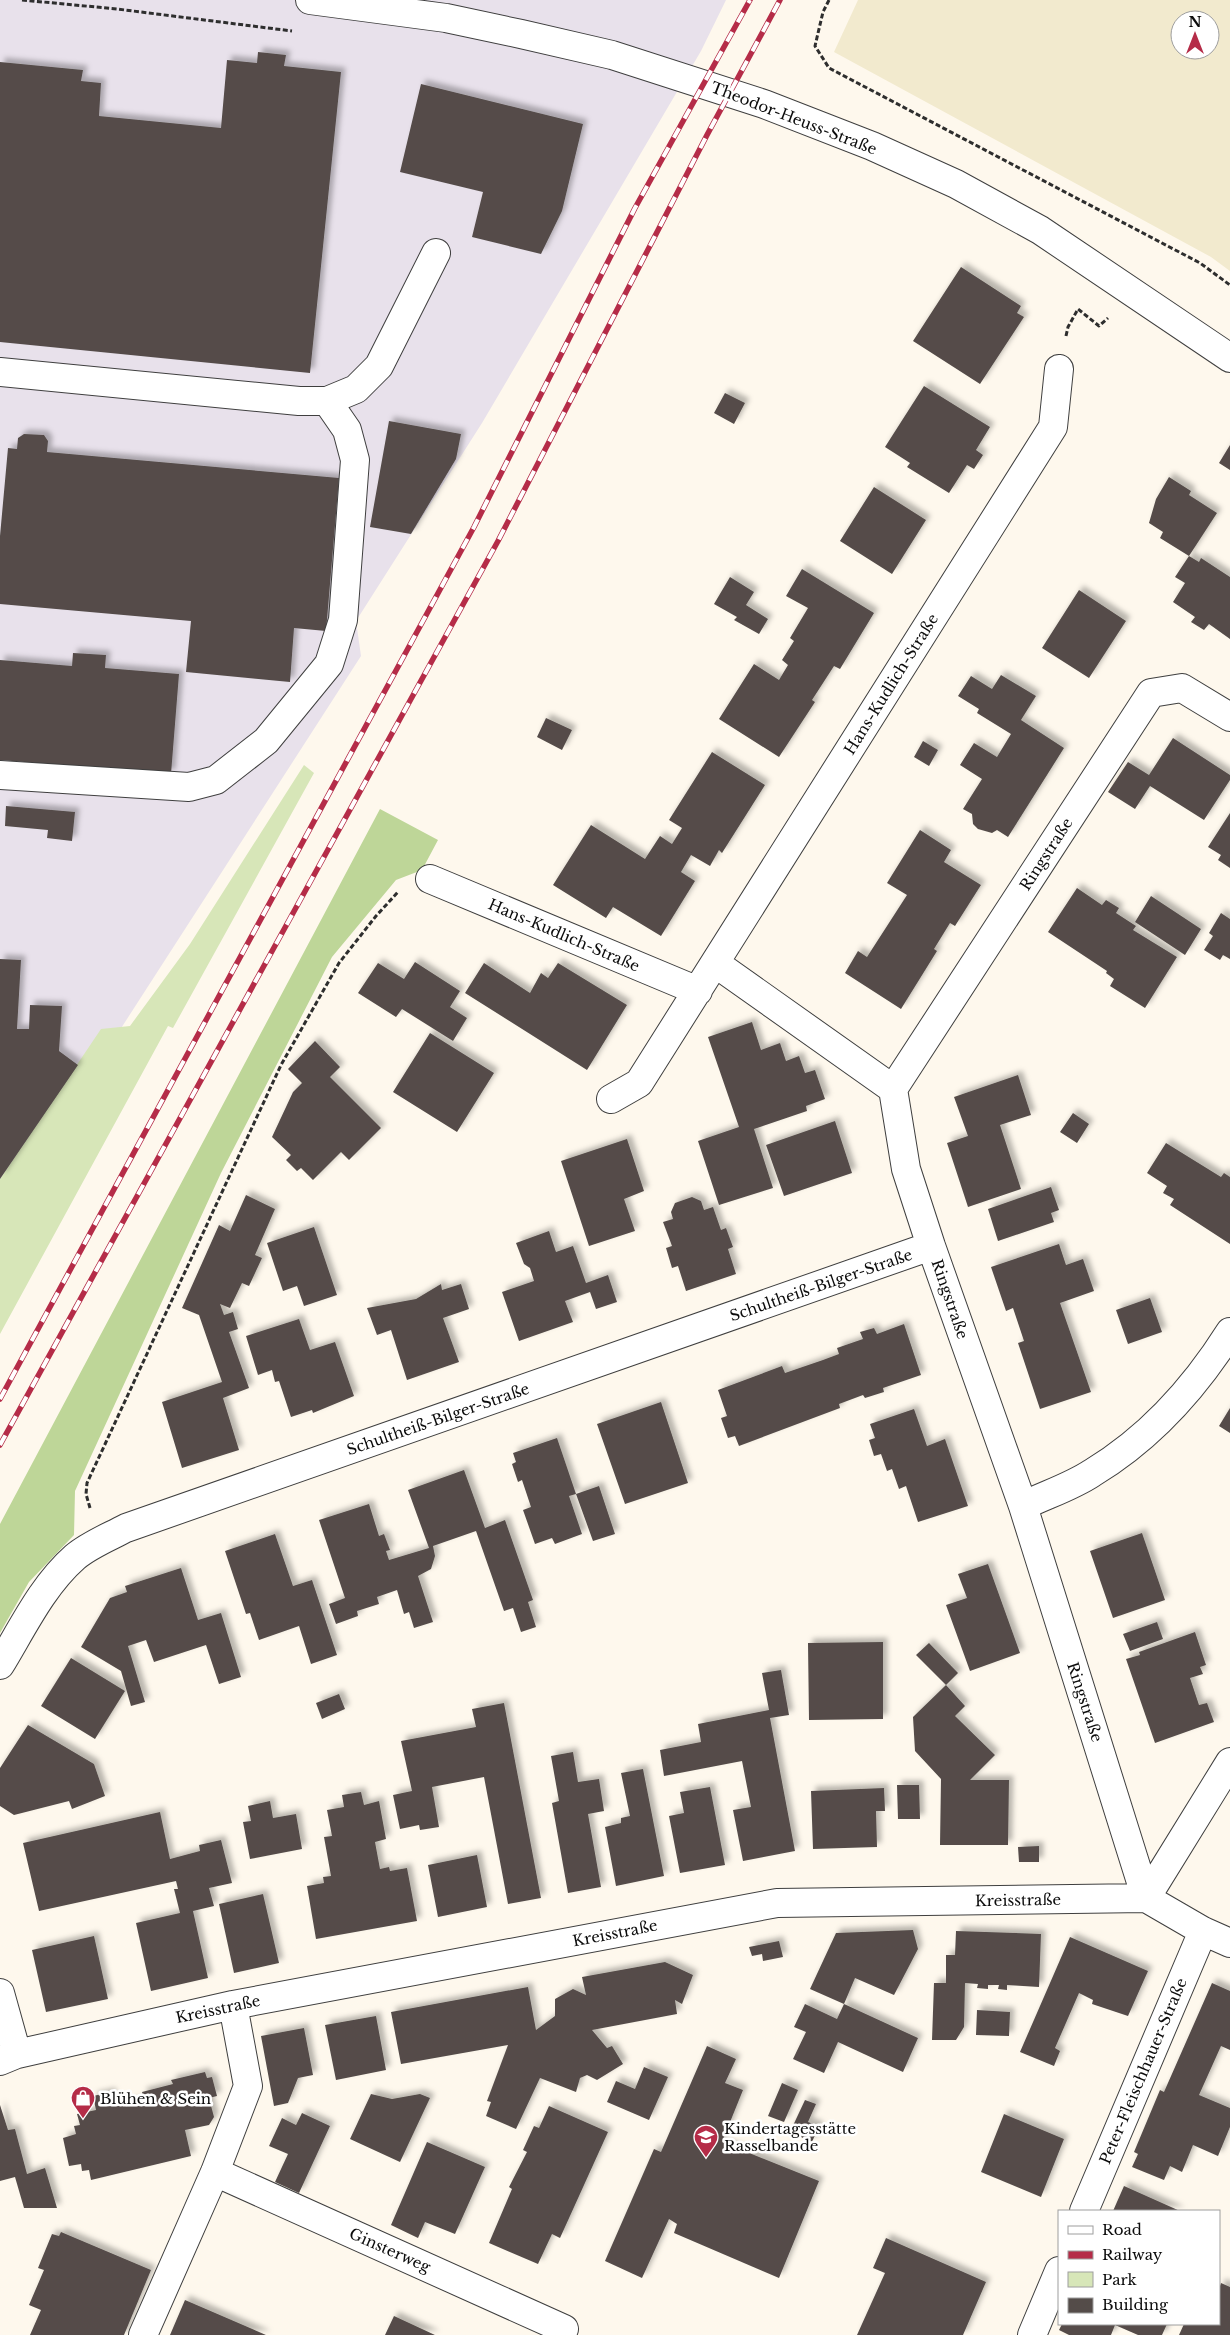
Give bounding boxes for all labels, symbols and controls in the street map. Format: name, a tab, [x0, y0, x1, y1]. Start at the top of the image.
north arrow	[1170, 10, 1220, 60]
text: N	[1188, 13, 1202, 31]
street label: Theodor-Heuss-Straße	[708, 78, 880, 158]
street label: Hans-Kudlich-Straße	[840, 610, 942, 758]
street label: Ringstraße	[1015, 814, 1077, 894]
street label: Hans-Kudlich-Straße	[485, 894, 643, 976]
street label: Schultheiß-Bilger-Straße	[727, 1245, 915, 1325]
street label: Ringstraße	[927, 1257, 973, 1341]
street label: Schultheiß-Bilger-Straße	[344, 1379, 532, 1459]
street label: Ringstraße	[1063, 1660, 1107, 1744]
street label: Kreisstraße	[975, 1890, 1061, 1910]
street label: Kreisstraße	[571, 1915, 659, 1951]
street label: Peter-Fleischhauer-Straße	[1095, 1975, 1191, 2167]
street label: Kreisstraße	[174, 1991, 262, 2027]
shop icon: Blühen & Sein	[70, 2085, 96, 2119]
place label: Blühen & Sein	[100, 2089, 211, 2108]
place label: Kindertagesstätte Rasselbande	[724, 2119, 856, 2155]
school or university icon: Kindertagesstätte Rasselbande	[693, 2124, 719, 2158]
legend	[1058, 2210, 1220, 2325]
text: Road	[1102, 2220, 1142, 2239]
street label: Ginsterweg	[346, 2224, 434, 2277]
text: Railway	[1102, 2245, 1163, 2264]
text: Park	[1102, 2270, 1138, 2289]
text: Building	[1102, 2295, 1169, 2314]

